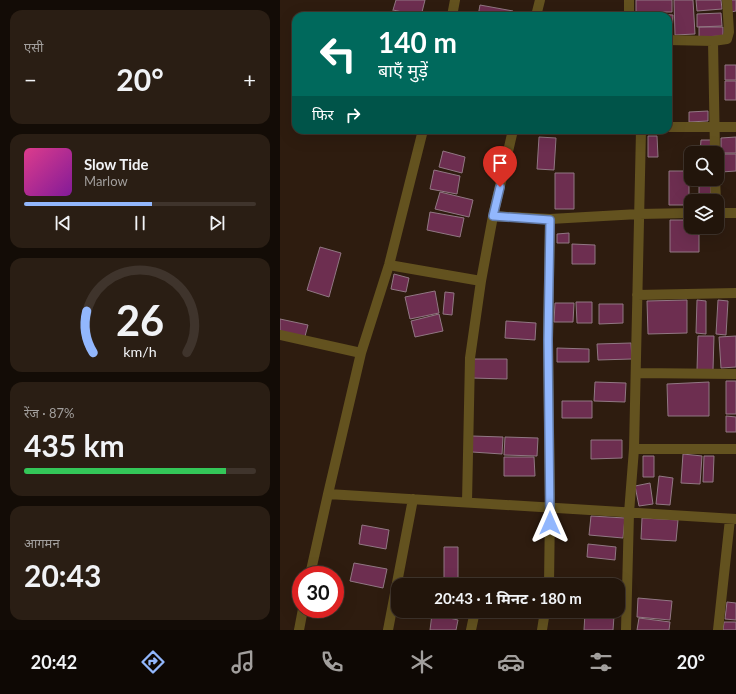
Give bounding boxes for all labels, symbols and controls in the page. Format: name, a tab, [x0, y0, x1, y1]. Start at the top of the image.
text: 140 m	[378, 25, 457, 59]
icon: left	[312, 28, 364, 80]
text: एसी	[24, 39, 43, 55]
text: बाएँ मुड़ें	[378, 59, 428, 81]
text: 20°	[116, 61, 164, 97]
text: −	[24, 66, 37, 93]
text: +	[243, 66, 256, 93]
icon: right	[342, 104, 364, 126]
text: फिर	[312, 105, 334, 123]
pin	[483, 146, 517, 187]
map controls	[684, 146, 724, 234]
button: search	[684, 146, 724, 186]
icon: arrive	[489, 152, 511, 174]
text: Slow Tide	[84, 155, 149, 173]
text: Marlow	[84, 173, 128, 189]
button: layers	[684, 194, 724, 234]
icon: previous	[52, 212, 74, 234]
icon: pause	[129, 212, 151, 234]
icon: next	[206, 212, 228, 234]
text: 26	[116, 295, 164, 345]
text: km/h	[123, 343, 157, 360]
text: रेंज · 87%	[24, 405, 75, 421]
text: 435 km	[24, 427, 125, 463]
position arrow	[529, 502, 571, 544]
text: आगमन	[24, 535, 60, 551]
text: 20:43	[24, 557, 101, 593]
speed limit sign: 30	[292, 566, 344, 618]
text: 20:43 · 1 मिनट · 180 m	[434, 589, 582, 607]
icon: directions	[139, 648, 167, 676]
icon: music	[229, 648, 257, 676]
icon: phone	[318, 648, 346, 676]
icon: climate	[408, 648, 436, 676]
icon: car	[497, 648, 525, 676]
icon: filters	[587, 648, 615, 676]
text: 20:42	[31, 651, 77, 673]
text: 20°	[677, 651, 705, 673]

